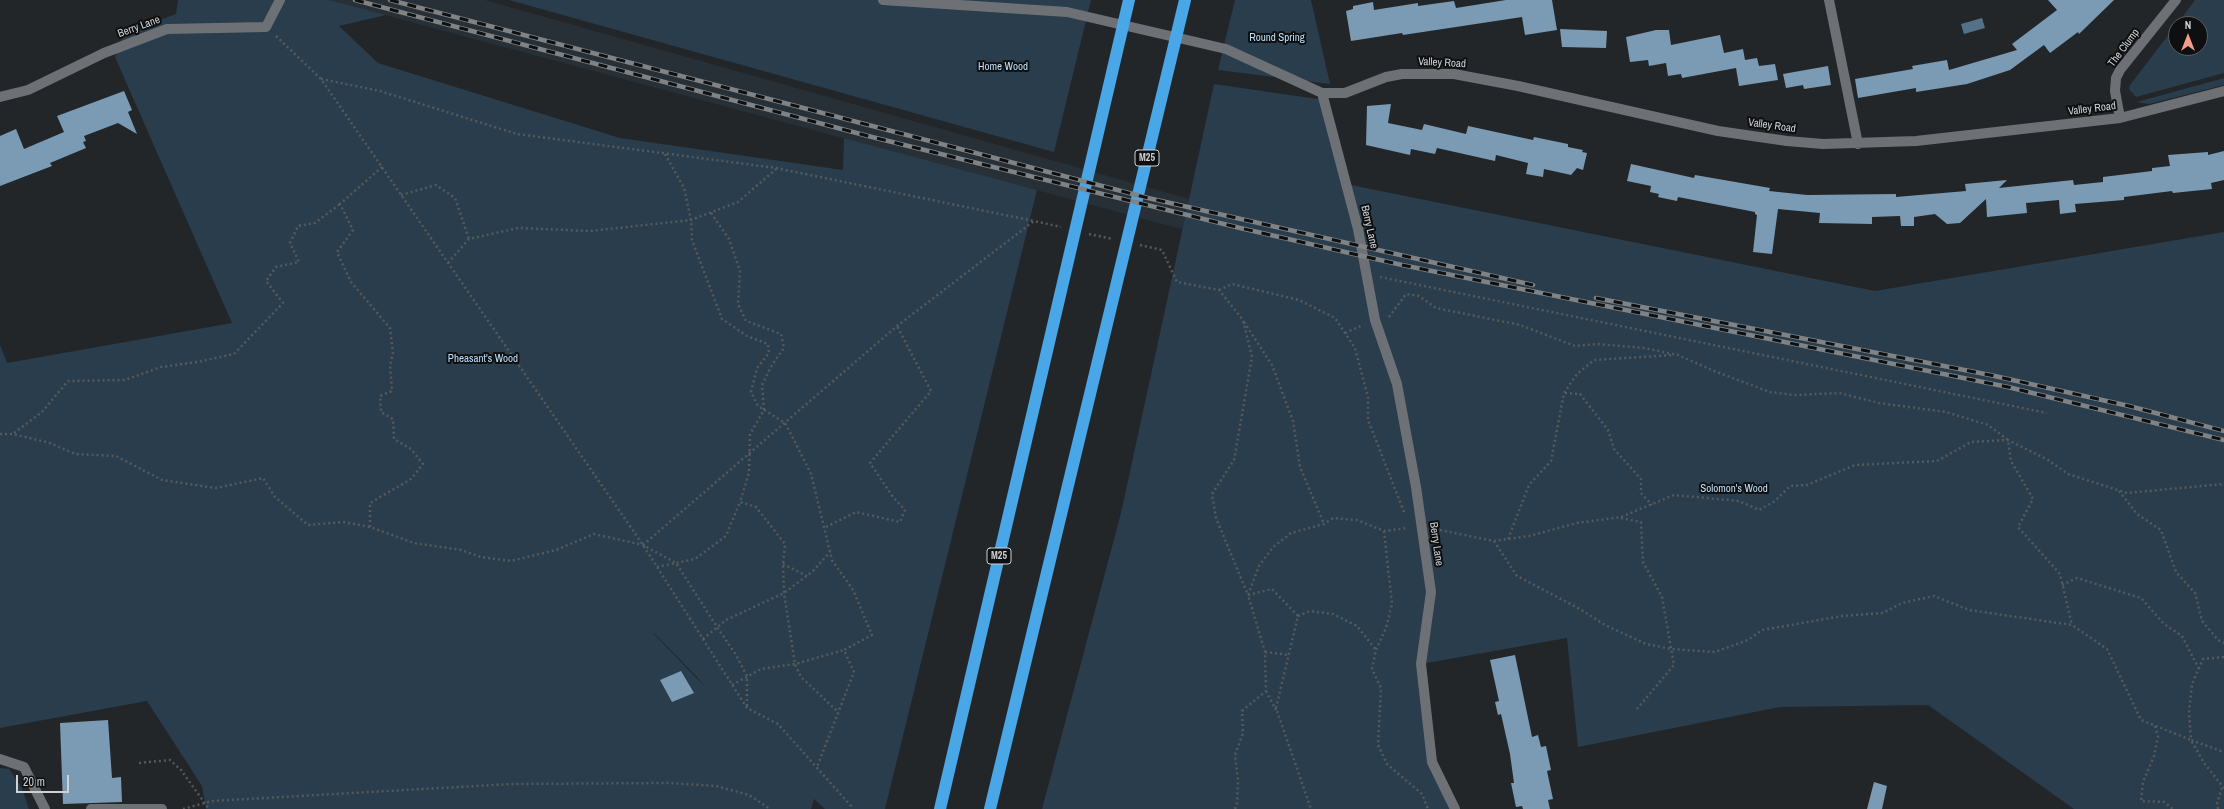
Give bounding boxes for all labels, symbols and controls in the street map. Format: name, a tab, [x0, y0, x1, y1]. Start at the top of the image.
street label: Berry Lane	[116, 13, 162, 41]
north arrow	[2168, 16, 2208, 56]
text: N	[2185, 18, 2191, 32]
street label: The Clump	[2105, 26, 2143, 70]
park label: Round Spring	[1249, 31, 1305, 45]
street label: Valley Road	[1418, 55, 1466, 71]
park label: Home Wood	[978, 60, 1028, 74]
street label: Valley Road	[2067, 100, 2117, 118]
street label: Valley Road	[1747, 116, 1797, 136]
road number: M25	[1135, 150, 1159, 166]
street label: Berry Lane	[1358, 204, 1380, 250]
park label: Pheasant's Wood	[448, 352, 518, 366]
park label: Solomon's Wood	[1700, 482, 1768, 496]
street label: Berry Lane	[1426, 521, 1446, 567]
road number: M25	[987, 548, 1011, 564]
scale bar	[18, 767, 71, 793]
text: 20 m	[23, 774, 45, 790]

